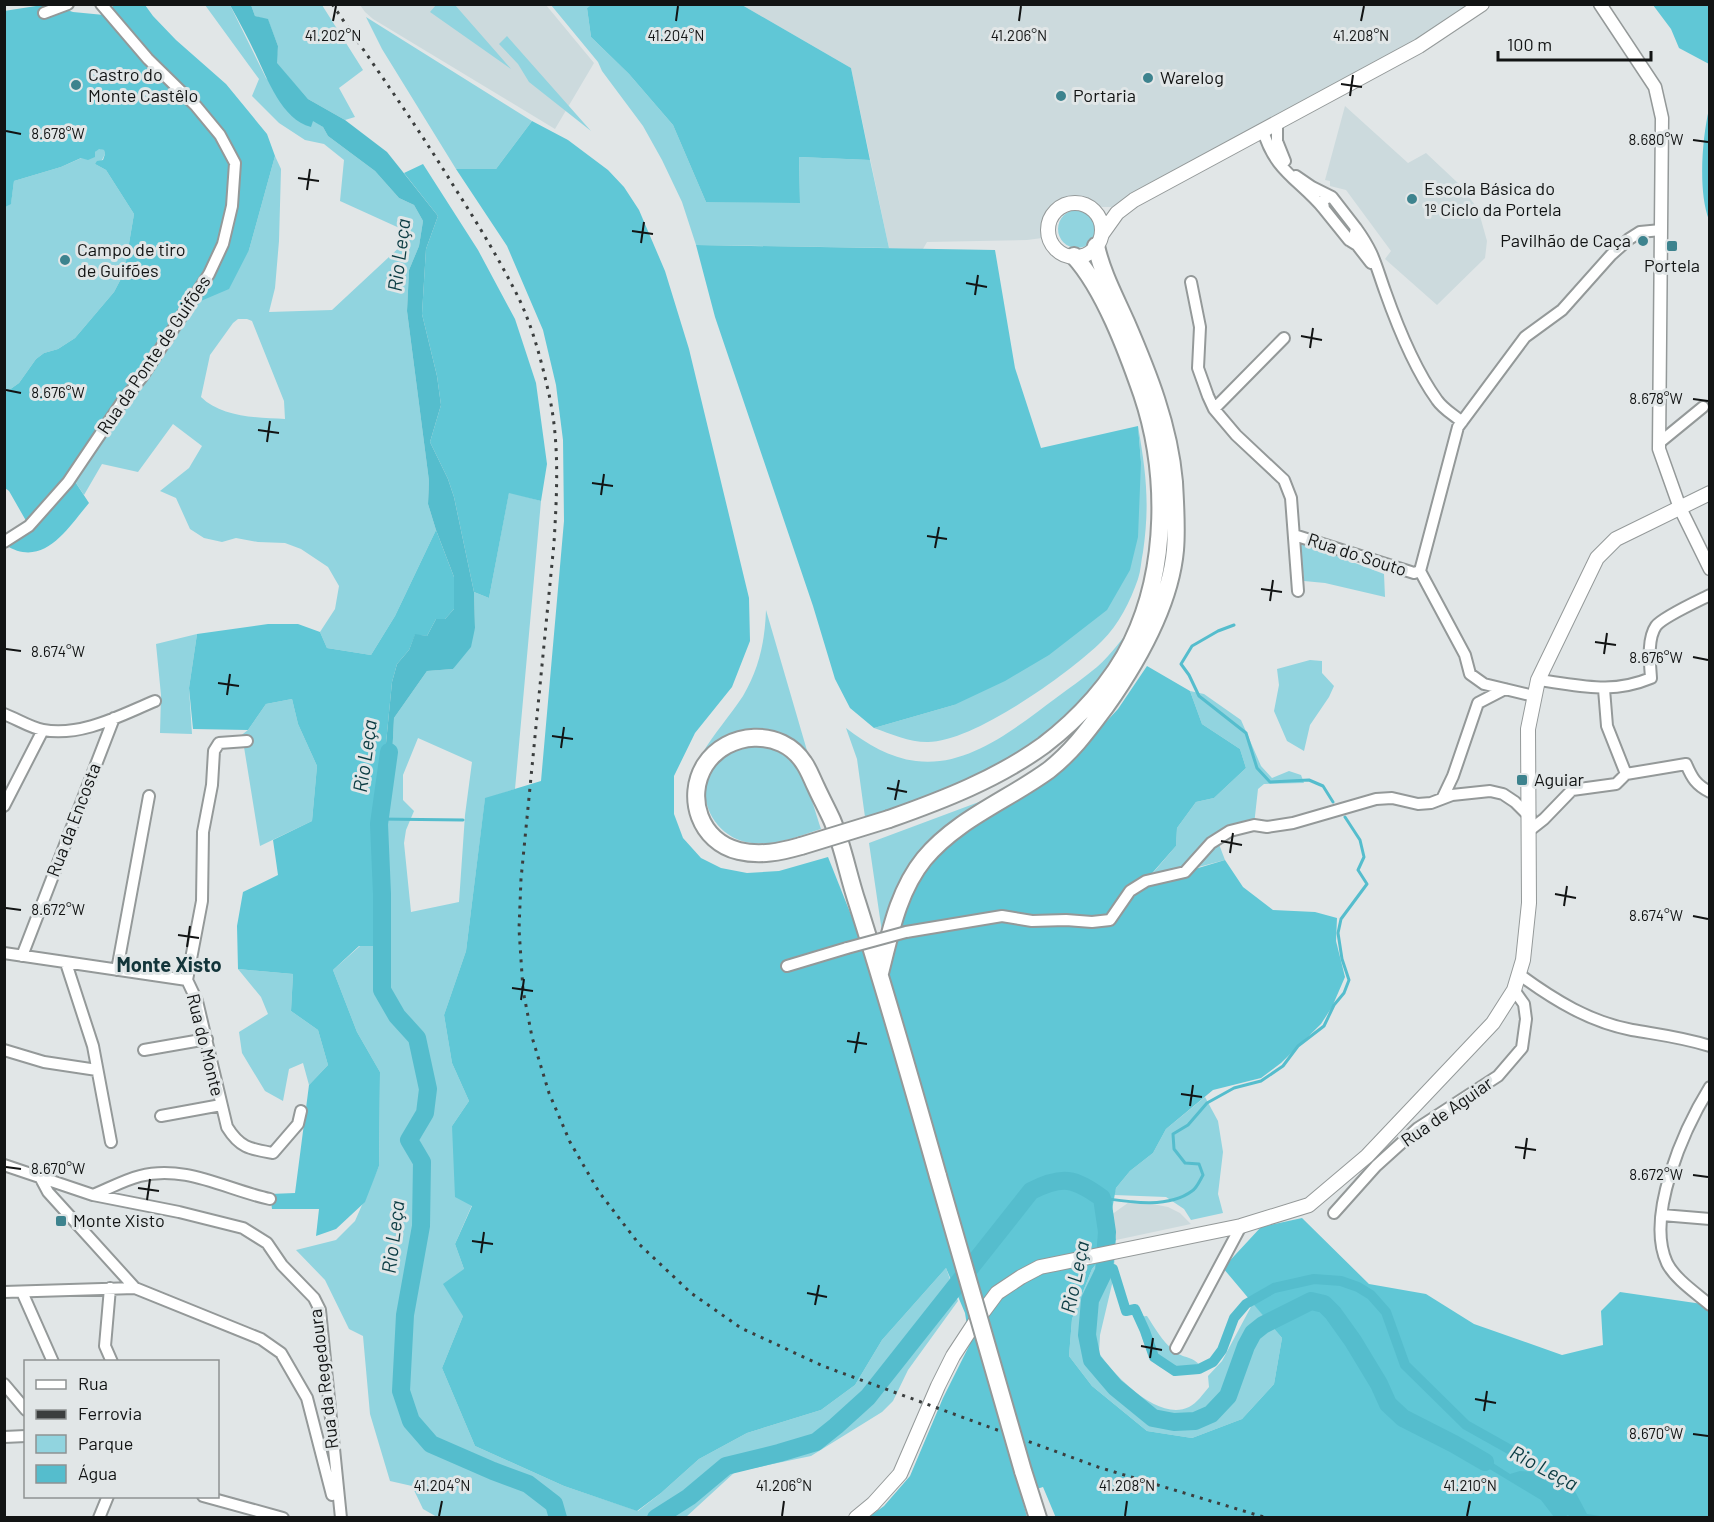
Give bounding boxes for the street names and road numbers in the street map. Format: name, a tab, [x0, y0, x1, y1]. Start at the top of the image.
street label: Rua da Ponte de Guifões	[92, 271, 215, 438]
street label: Rua do Souto	[1305, 528, 1410, 580]
street label: Rua da Encosta	[41, 760, 105, 880]
street label: Rua do Monte	[183, 991, 229, 1098]
street label: Rua de Aguiar	[1396, 1071, 1497, 1151]
street label: Rua da Regedoura	[304, 1308, 343, 1450]

